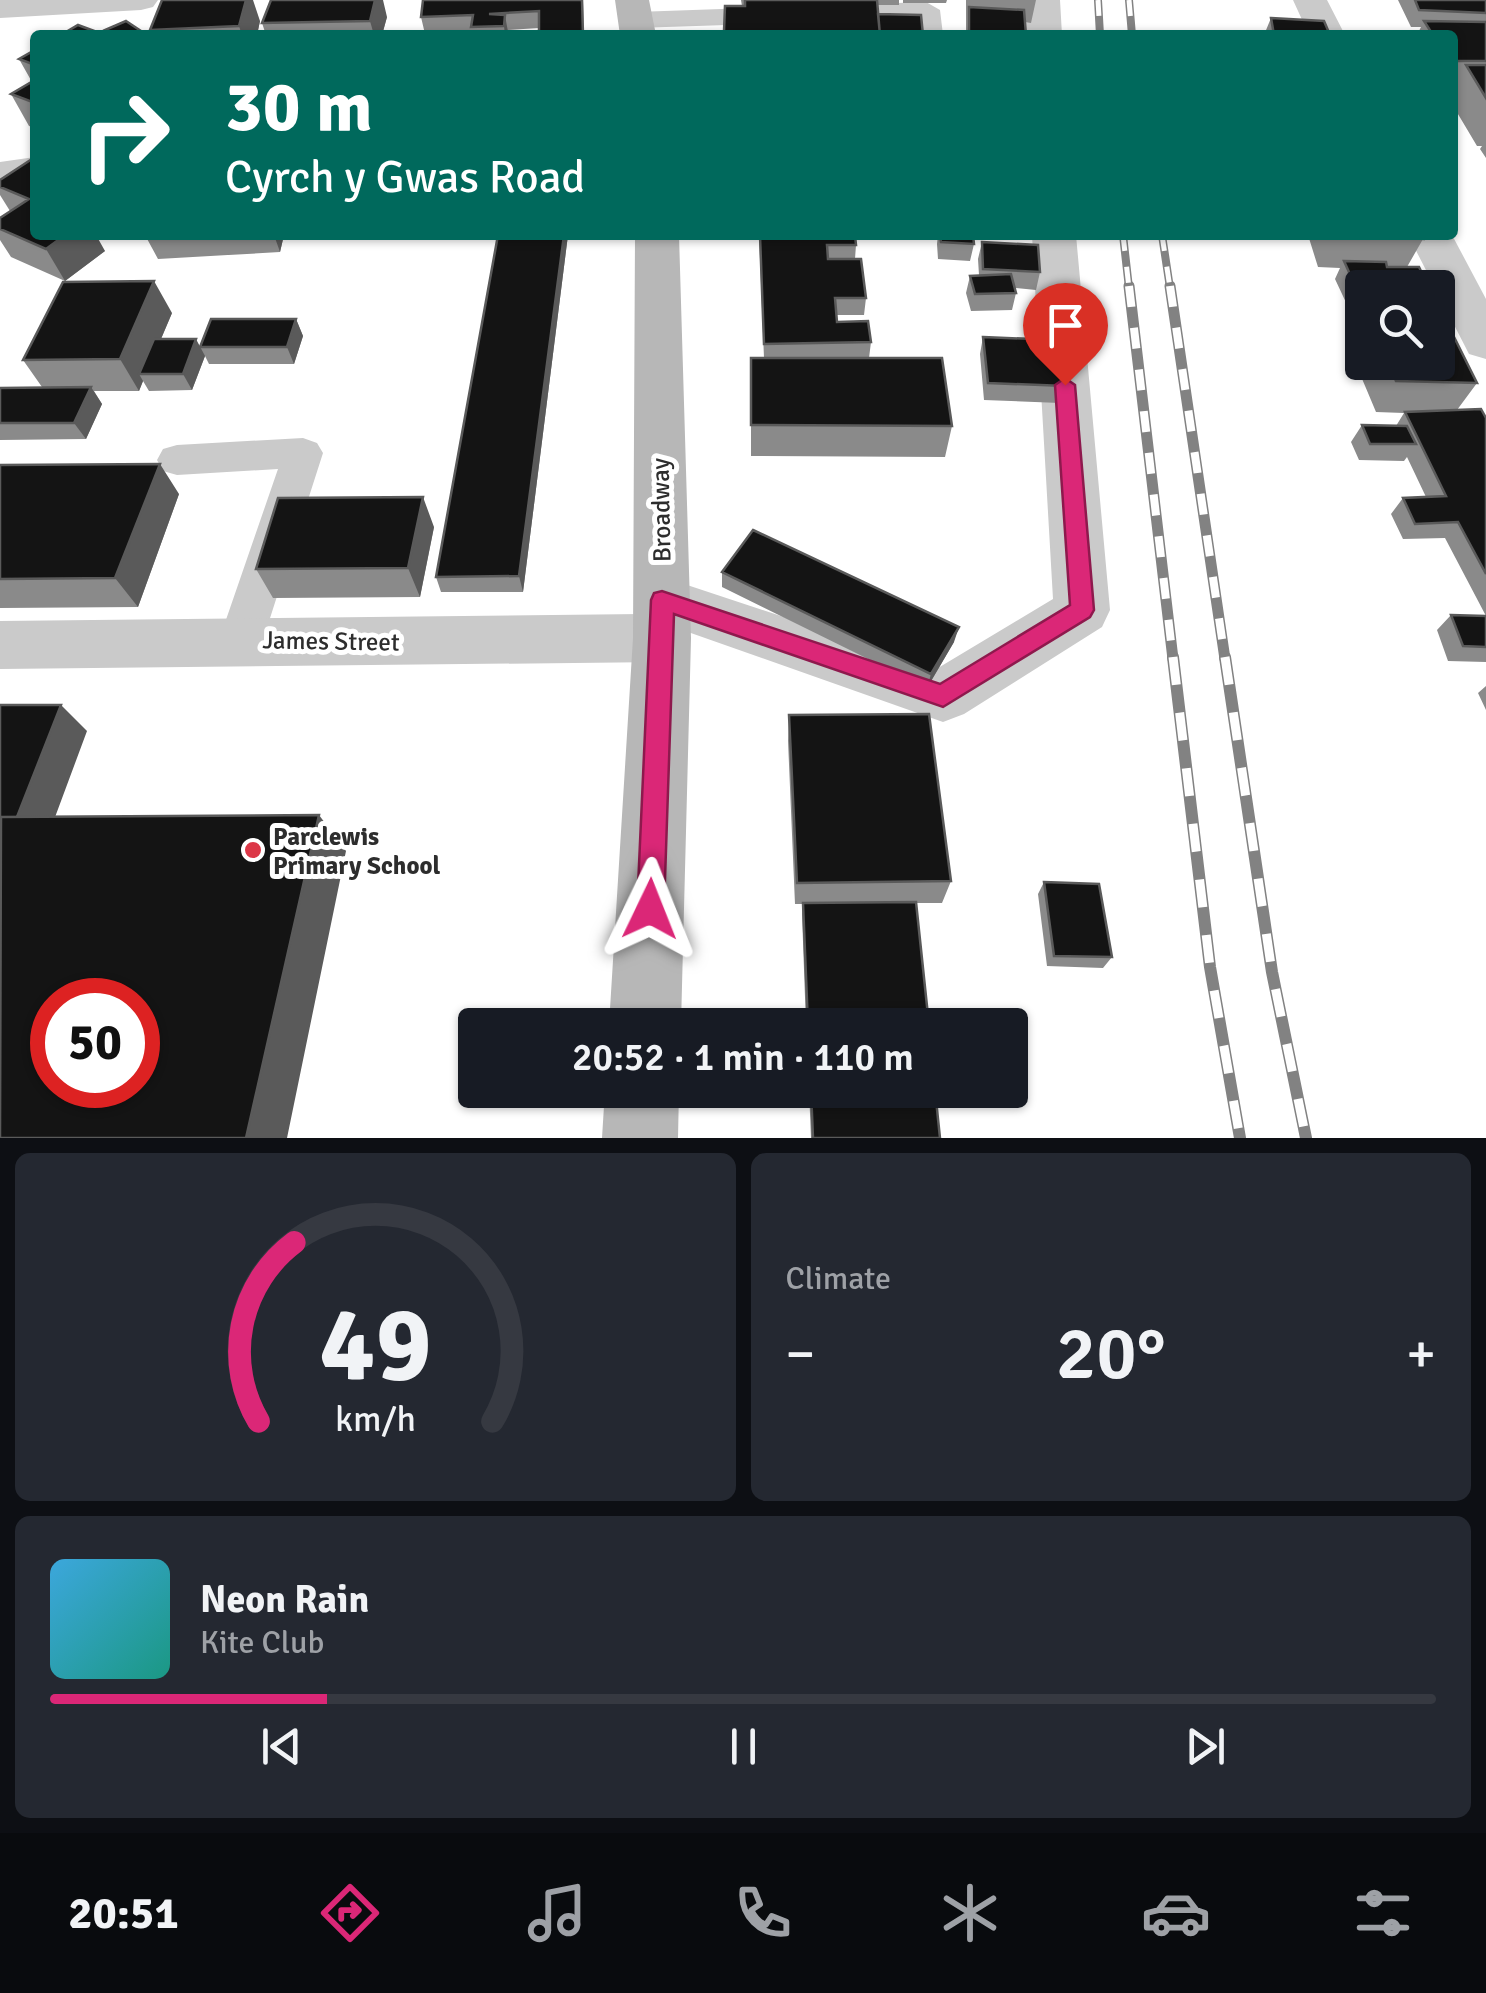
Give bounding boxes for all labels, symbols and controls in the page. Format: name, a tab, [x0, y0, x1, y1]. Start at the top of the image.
text: 30 m	[225, 64, 373, 150]
icon: right	[60, 70, 190, 200]
text: Cyrch y Gwas Road	[225, 150, 585, 205]
map controls	[1345, 270, 1455, 380]
button: search	[1345, 270, 1455, 380]
pin	[1023, 283, 1108, 386]
icon: arrive	[1038, 298, 1093, 353]
street label: Broadway	[645, 457, 677, 562]
street label: James Street	[262, 624, 400, 658]
place label: Parclewis Primary School	[273, 821, 440, 881]
marker: Parclewis Primary School	[242, 839, 264, 861]
position arrow	[598, 857, 702, 961]
speed limit sign: 50	[30, 978, 160, 1108]
text: 20:52 · 1 min · 110 m	[572, 1034, 914, 1081]
text: Climate	[786, 1259, 891, 1298]
text: 49	[319, 1281, 431, 1409]
text: 20°	[1056, 1307, 1166, 1400]
text: −	[786, 1320, 815, 1388]
text: +	[1406, 1320, 1436, 1388]
text: km/h	[335, 1397, 416, 1441]
text: Neon Rain	[200, 1576, 369, 1623]
text: Kite Club	[200, 1623, 324, 1662]
icon: previous	[254, 1719, 309, 1774]
icon: pause	[716, 1719, 771, 1774]
icon: next	[1178, 1719, 1233, 1774]
icon: directions	[315, 1878, 385, 1948]
icon: music	[522, 1878, 592, 1948]
icon: phone	[728, 1878, 798, 1948]
icon: climate	[935, 1878, 1005, 1948]
icon: car	[1141, 1878, 1211, 1948]
icon: filters	[1348, 1878, 1418, 1948]
text: 20:51	[68, 1886, 179, 1941]

